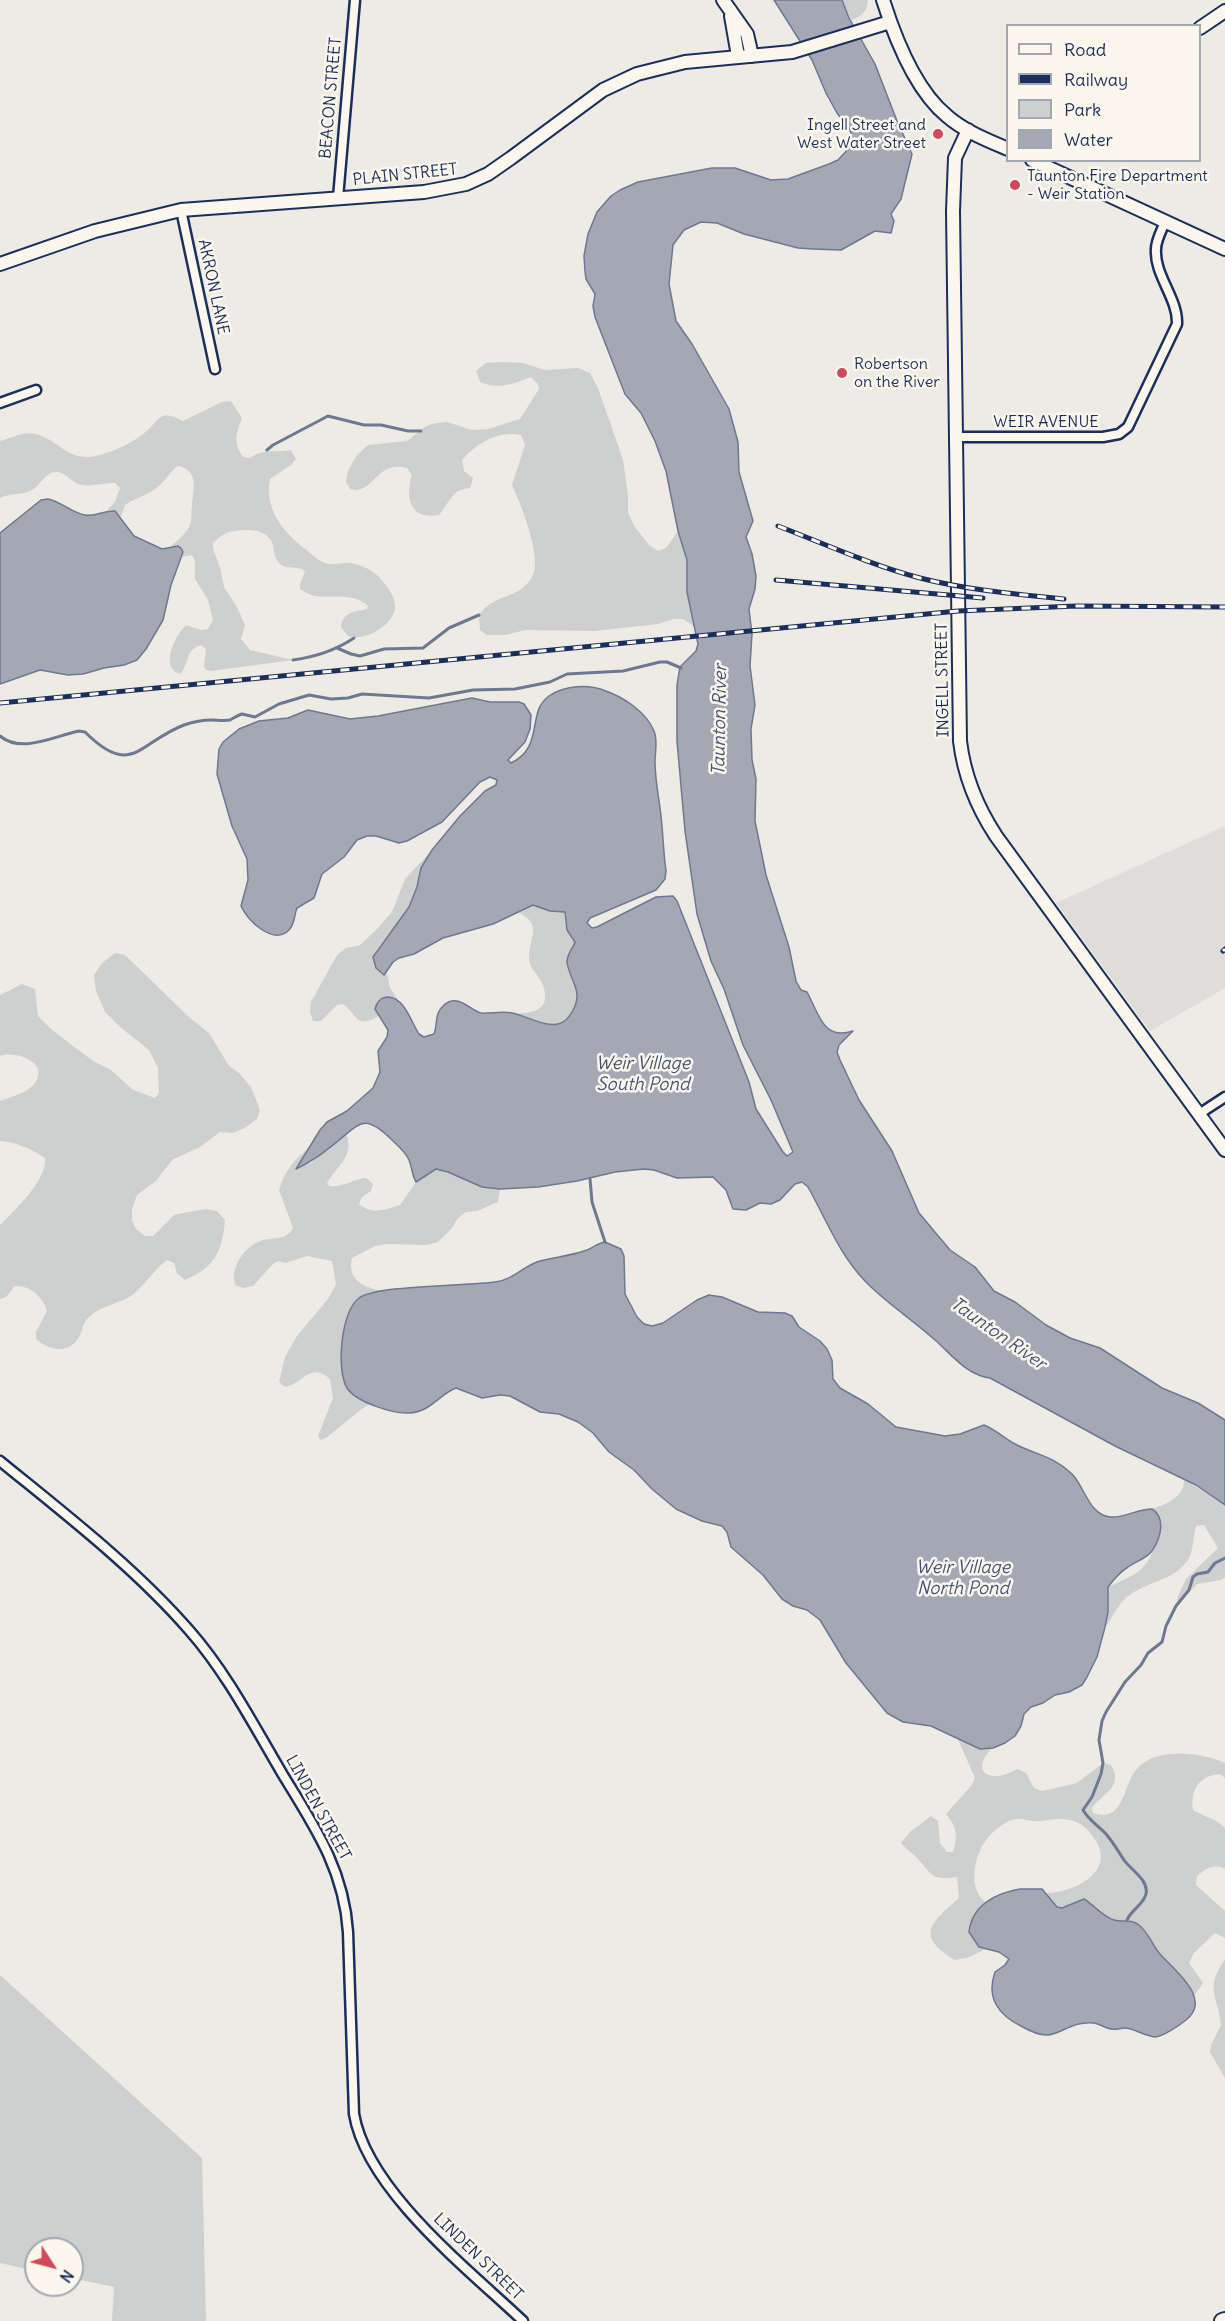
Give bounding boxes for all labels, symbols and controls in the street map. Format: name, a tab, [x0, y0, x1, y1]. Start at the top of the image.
legend	[1006, 24, 1201, 162]
street label: BEACON STREET	[316, 36, 346, 160]
text: Road	[1064, 38, 1106, 61]
text: Railway	[1064, 68, 1128, 91]
text: Park	[1064, 98, 1101, 121]
place label: Ingell Street and West Water Street	[797, 115, 926, 153]
marker: Ingell Street and West Water Street	[931, 127, 945, 141]
text: Water	[1064, 128, 1113, 151]
street label: PLAIN STREET	[352, 160, 458, 190]
place label: Taunton Fire Department - Weir Station	[1027, 166, 1208, 204]
marker: Taunton Fire Department - Weir Station	[1008, 178, 1022, 192]
street label: AKRON LANE	[194, 238, 232, 336]
place label: Robertson on the River	[854, 354, 940, 392]
marker: Robertson on the River	[835, 366, 849, 380]
street label: WEIR AVENUE	[993, 412, 1099, 432]
street label: INGELL STREET	[932, 622, 954, 738]
water label: Taunton River	[708, 664, 732, 776]
water label: Weir Village South Pond	[596, 1053, 690, 1096]
water label: Taunton River	[946, 1293, 1050, 1375]
water label: Weir Village North Pond	[916, 1557, 1010, 1600]
street label: LINDEN STREET	[281, 1752, 355, 1864]
street label: LINDEN STREET	[429, 2209, 527, 2305]
north arrow	[24, 2237, 84, 2297]
text: N	[56, 2266, 78, 2287]

